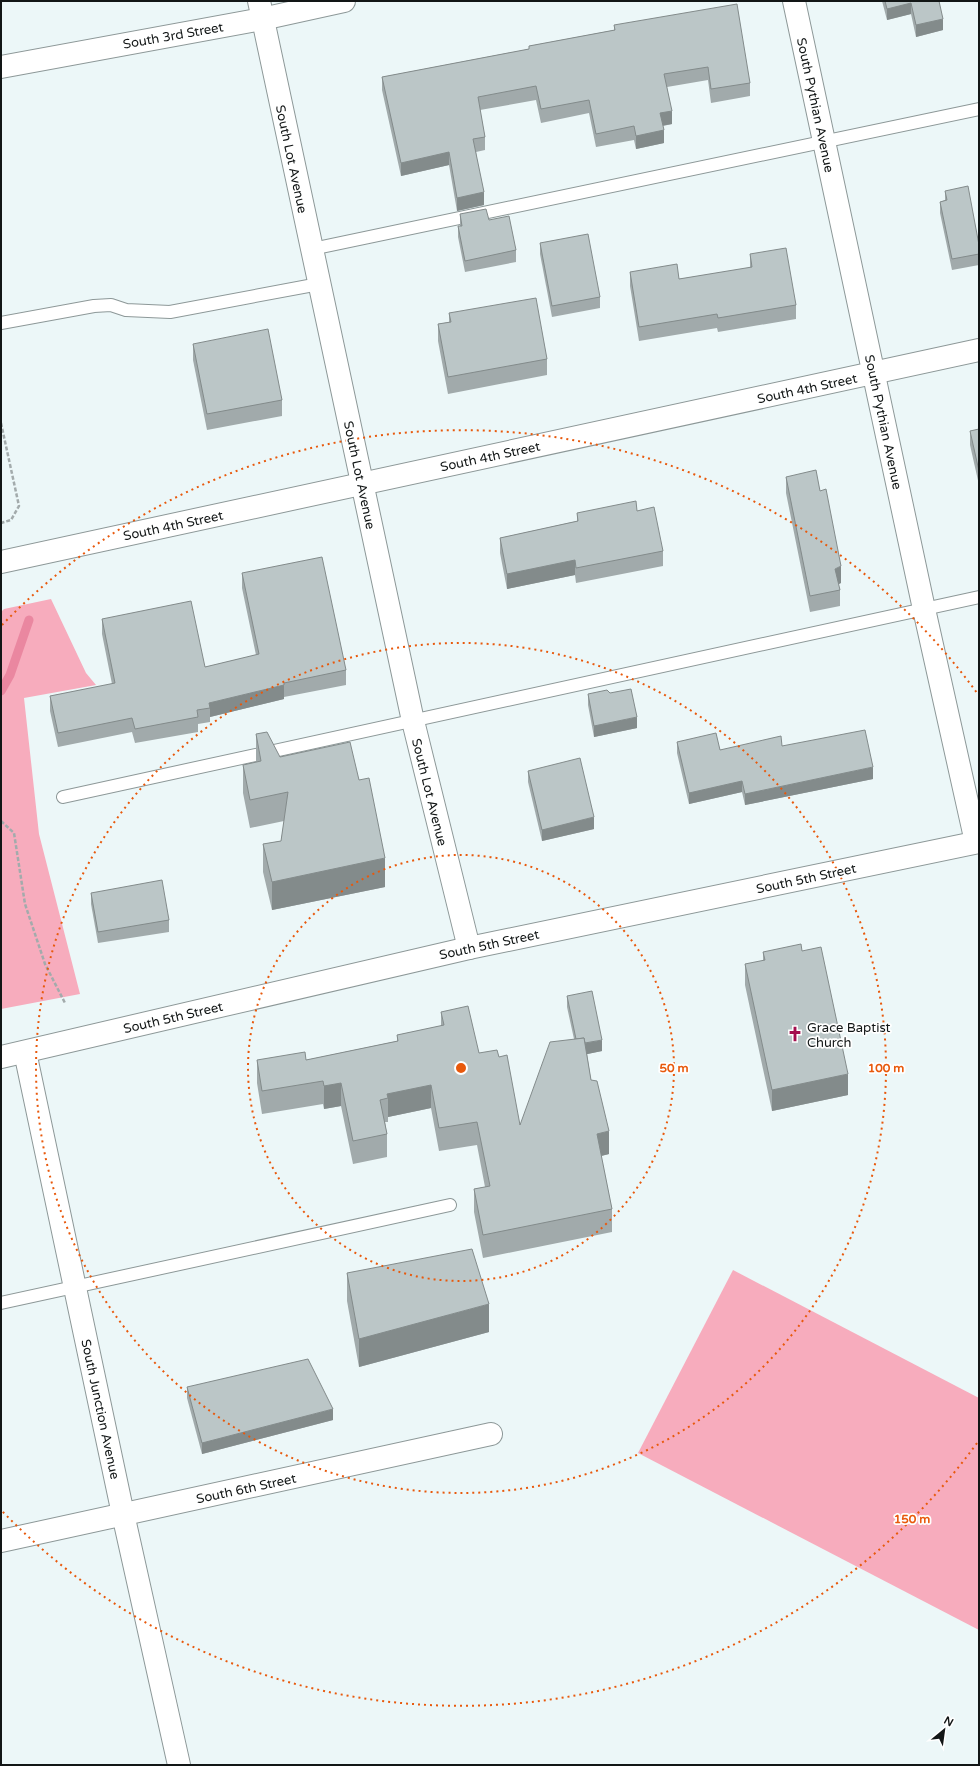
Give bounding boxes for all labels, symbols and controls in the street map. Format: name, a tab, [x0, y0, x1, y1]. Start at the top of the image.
street label: South 3rd Street	[122, 19, 225, 53]
street label: South Pythian Avenue	[793, 36, 837, 174]
street label: South Lot Avenue	[272, 104, 310, 215]
street label: South Pythian Avenue	[861, 353, 905, 491]
street label: South 4th Street	[756, 371, 859, 407]
street label: South Lot Avenue	[340, 420, 378, 531]
street label: South 4th Street	[439, 439, 542, 475]
street label: South 4th Street	[122, 508, 225, 544]
street label: South Lot Avenue	[408, 737, 450, 848]
street label: South 5th Street	[755, 861, 858, 897]
street label: South 5th Street	[438, 927, 541, 963]
street label: South 5th Street	[122, 999, 225, 1037]
place label: Grace Baptist Church	[807, 1020, 891, 1051]
church icon: Grace Baptist Church	[786, 1025, 804, 1043]
centre of rings	[454, 1061, 468, 1075]
text: 50 m	[659, 1061, 689, 1075]
text: 100 m	[868, 1061, 904, 1075]
street label: South Junction Avenue	[77, 1338, 123, 1481]
street label: South 6th Street	[195, 1471, 298, 1507]
text: 150 m	[894, 1512, 930, 1526]
north arrow	[924, 1710, 964, 1750]
text: N	[942, 1714, 956, 1730]

